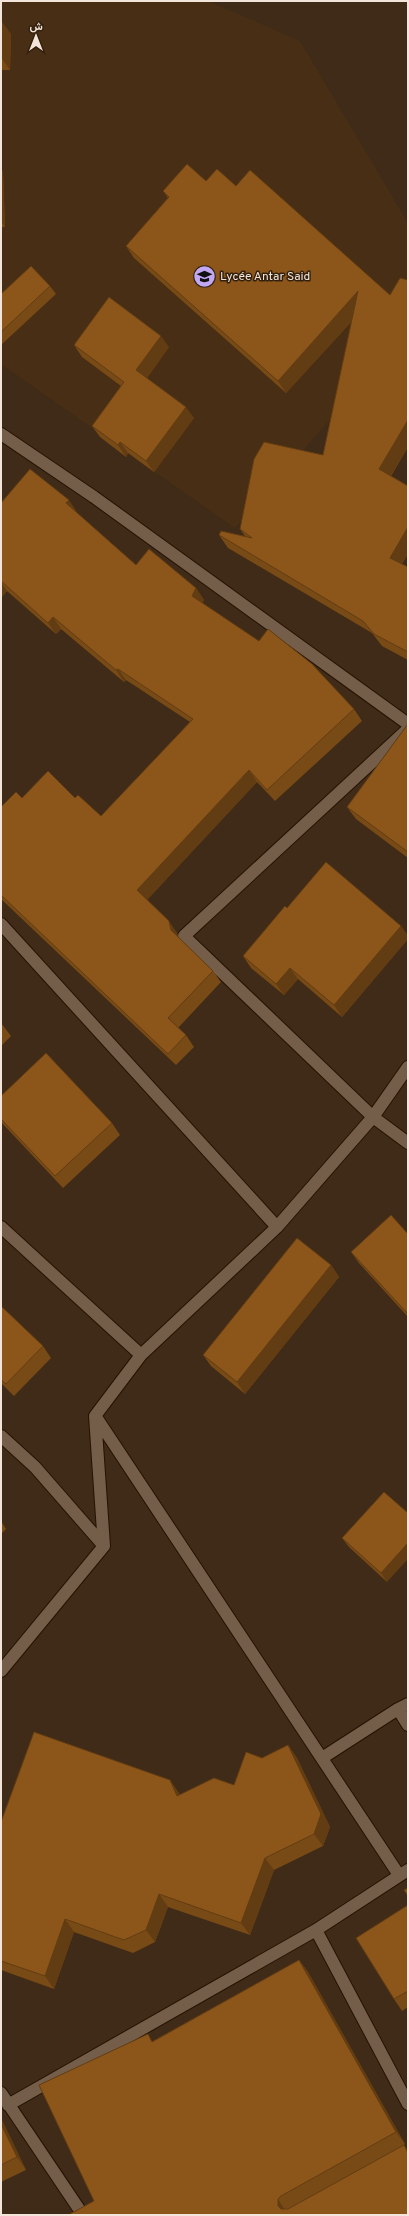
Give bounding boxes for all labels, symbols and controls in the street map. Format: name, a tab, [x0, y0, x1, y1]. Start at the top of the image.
north arrow	[16, 16, 56, 56]
text: ش	[29, 20, 43, 34]
school or university icon: Lycée Antar Said	[191, 264, 217, 290]
place label: Lycée Antar Said	[220, 269, 310, 285]

